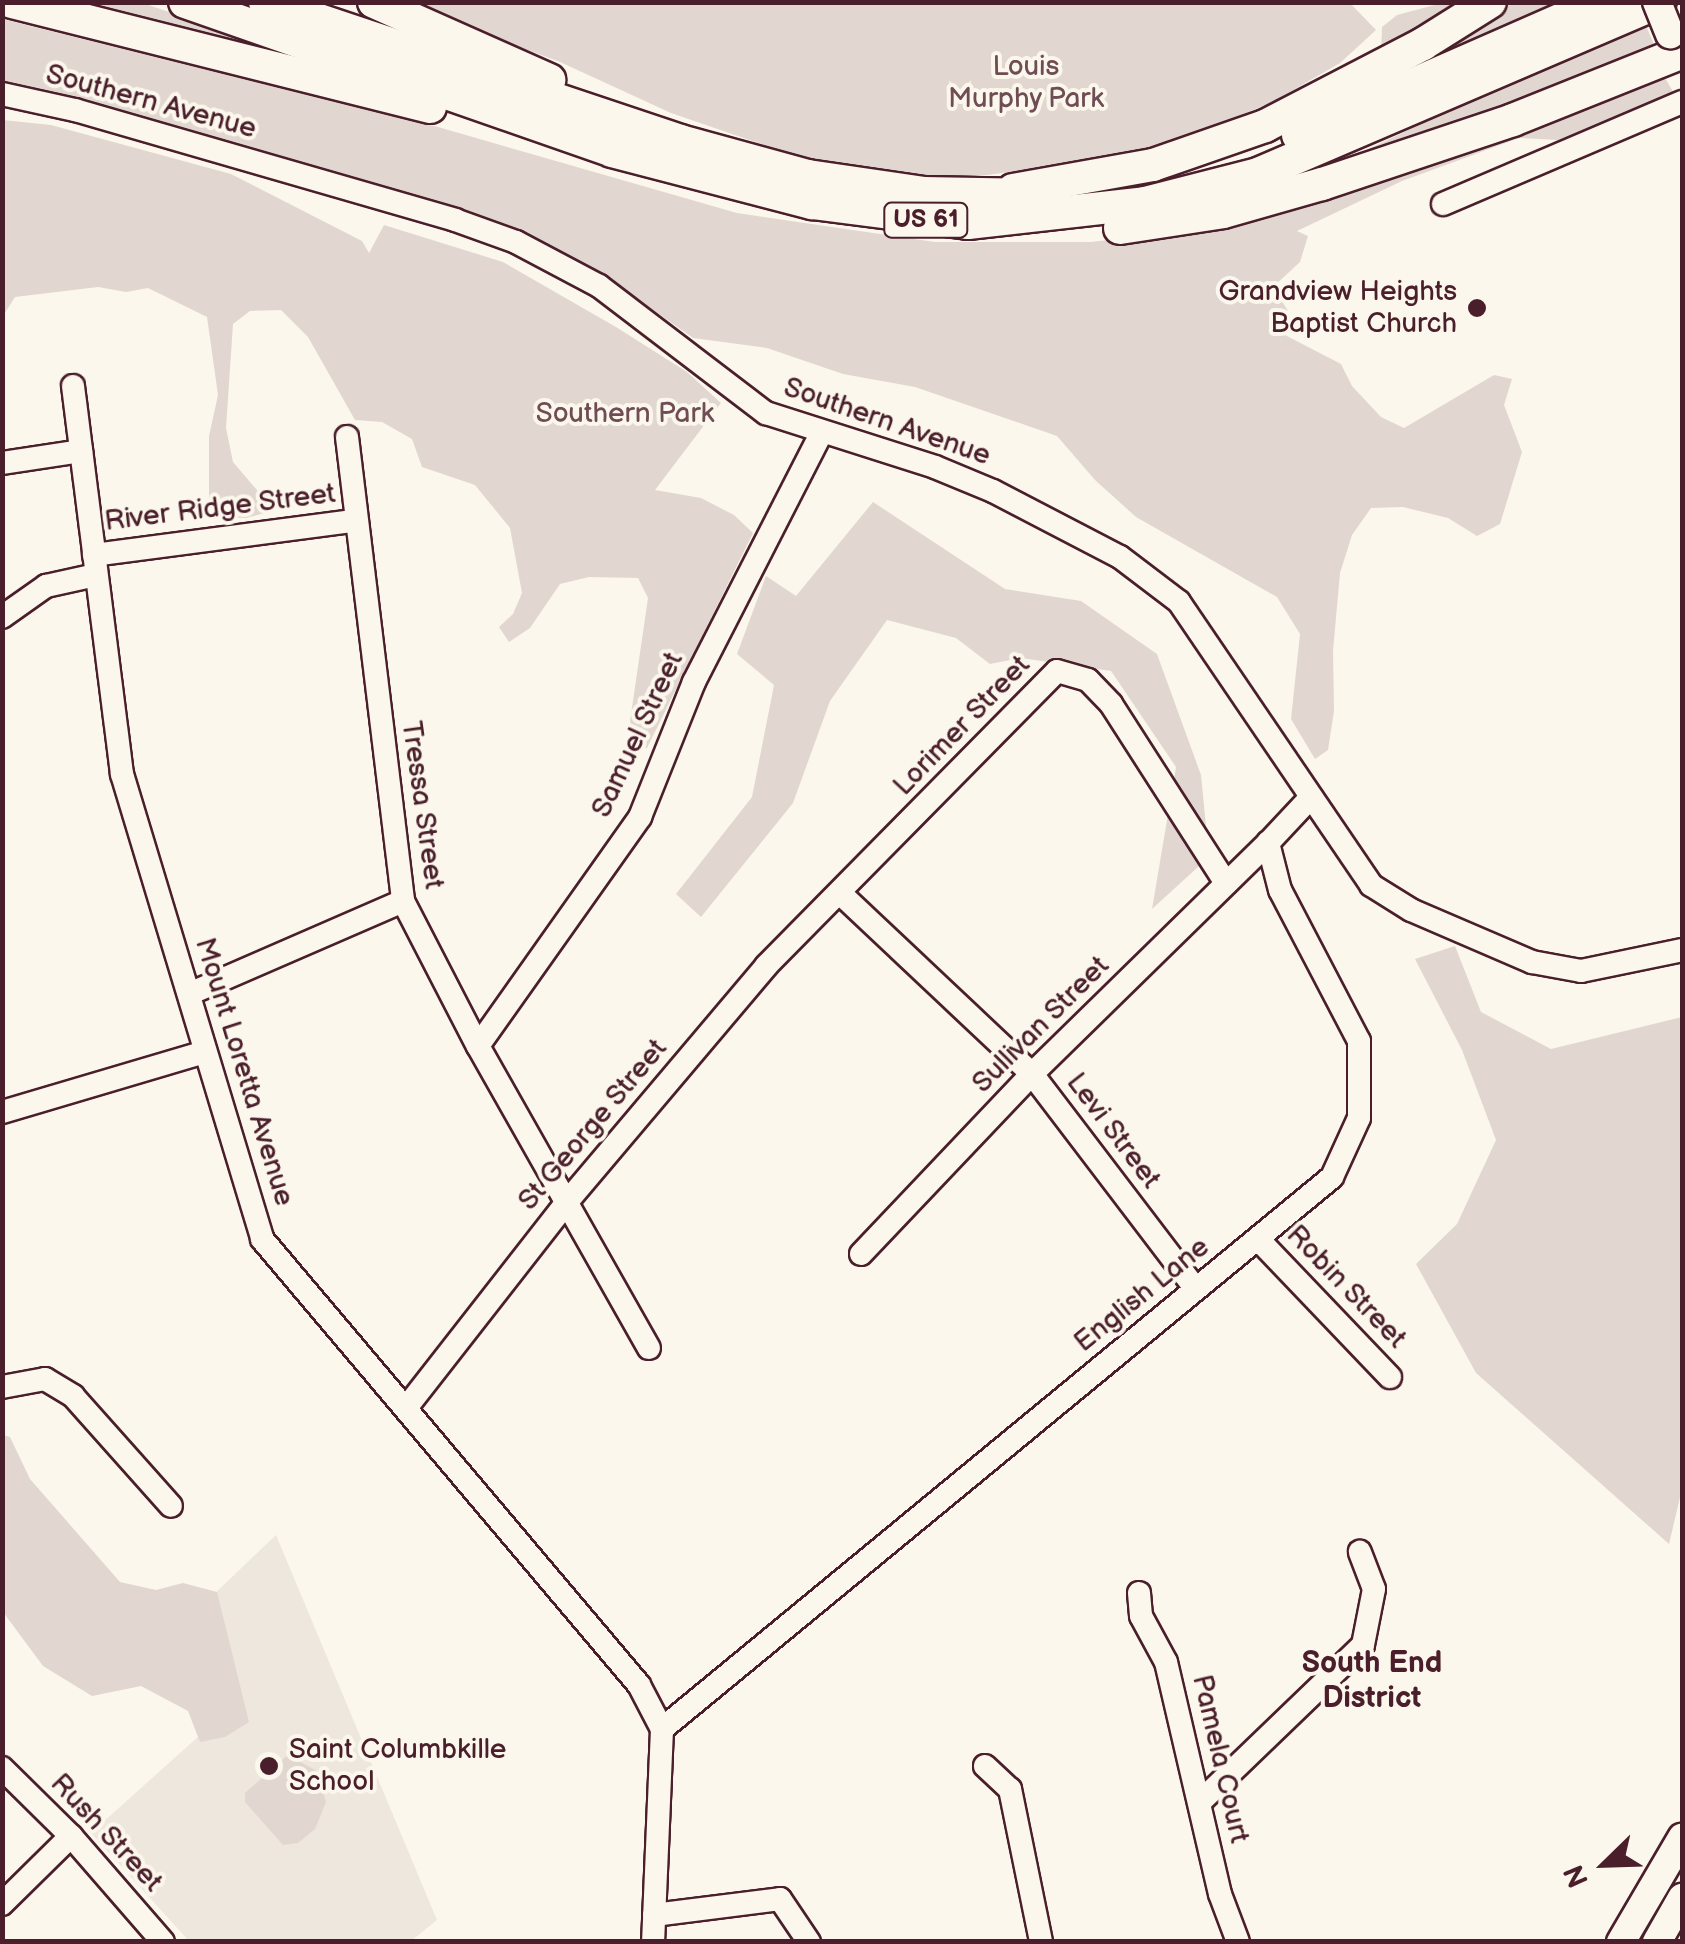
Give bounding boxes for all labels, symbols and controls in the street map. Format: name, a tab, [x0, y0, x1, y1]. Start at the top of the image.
park label: Louis Murphy Park	[947, 50, 1105, 116]
street label: Southern Avenue	[42, 58, 260, 146]
road number: US 61	[881, 200, 971, 240]
place label: Grandview Heights Baptist Church	[1218, 275, 1457, 341]
marker: Grandview Heights Baptist Church	[1466, 297, 1488, 319]
street label: Southern Avenue	[779, 371, 995, 473]
park label: Southern Park	[536, 397, 714, 431]
street label: River Ridge Street	[102, 477, 338, 539]
street label: Samuel Street	[585, 647, 691, 823]
street label: Lorimer Street	[887, 649, 1037, 803]
street label: Tressa Street	[394, 719, 450, 891]
street label: Mount Loretta Avenue	[187, 934, 301, 1210]
street label: Sullivan Street	[966, 950, 1116, 1100]
street label: St George Street	[512, 1032, 674, 1218]
street label: Levi Street	[1059, 1067, 1167, 1195]
street label: Robin Street	[1279, 1218, 1413, 1356]
street label: English Lane	[1068, 1230, 1216, 1360]
district label: South End District	[1302, 1645, 1442, 1716]
street label: Pamela Court	[1184, 1672, 1256, 1846]
place label: Saint Columbkille School	[289, 1733, 506, 1799]
marker: Saint Columbkille School	[258, 1755, 280, 1777]
street label: Rush Street	[43, 1767, 169, 1899]
north arrow	[1555, 1814, 1655, 1914]
text: N	[1558, 1860, 1596, 1892]

